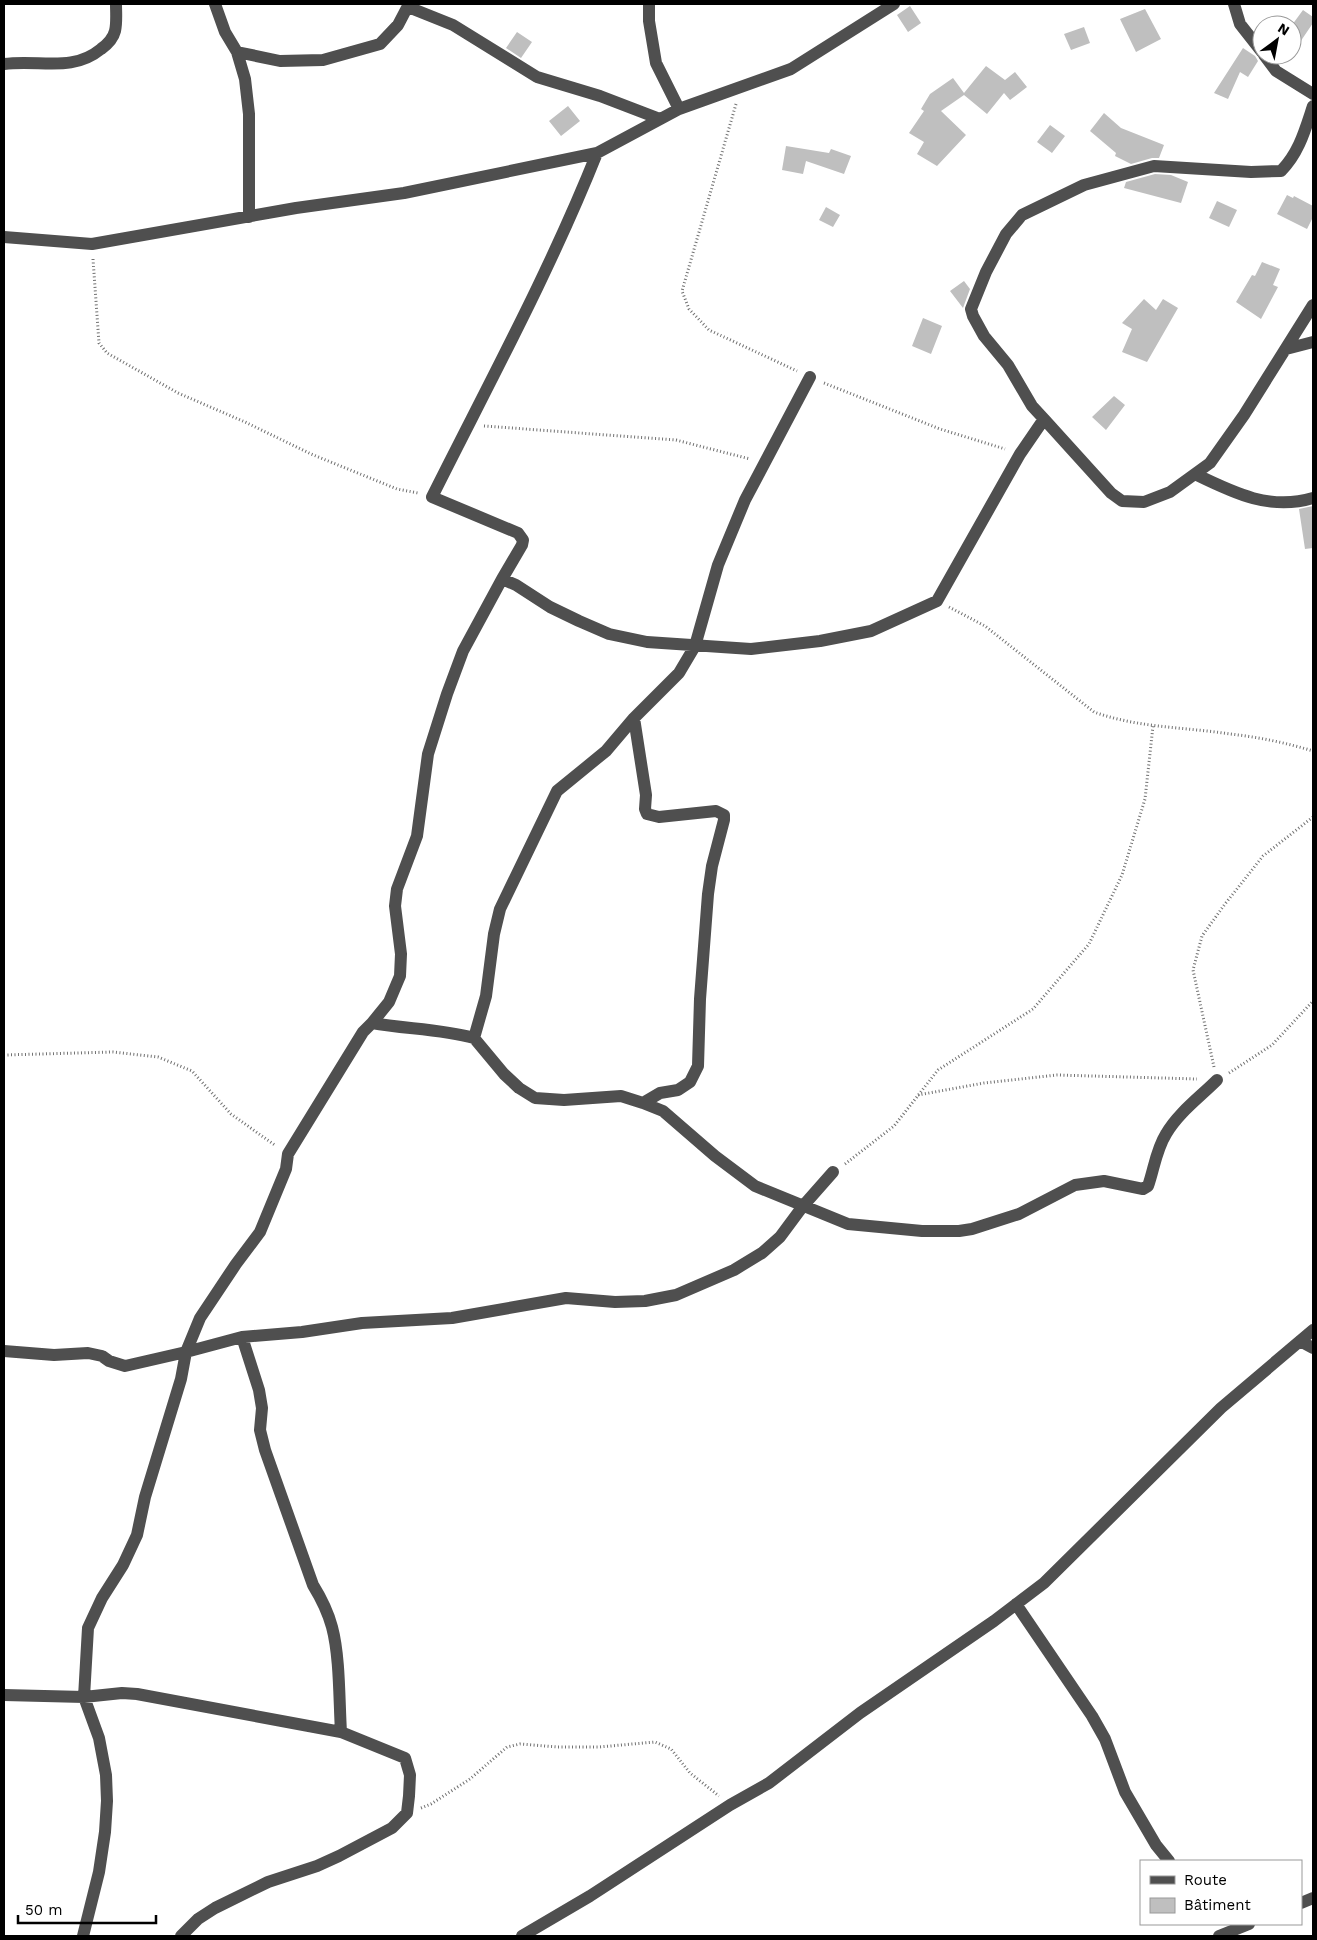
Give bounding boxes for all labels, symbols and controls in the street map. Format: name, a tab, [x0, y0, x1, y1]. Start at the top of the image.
north arrow	[1252, 15, 1302, 65]
text: N	[1275, 19, 1293, 39]
legend	[1140, 1860, 1302, 1925]
text: Route	[1184, 1871, 1227, 1889]
scale bar	[18, 1892, 155, 1924]
text: Bâtiment	[1184, 1896, 1251, 1914]
text: 50 m	[25, 1901, 62, 1919]

